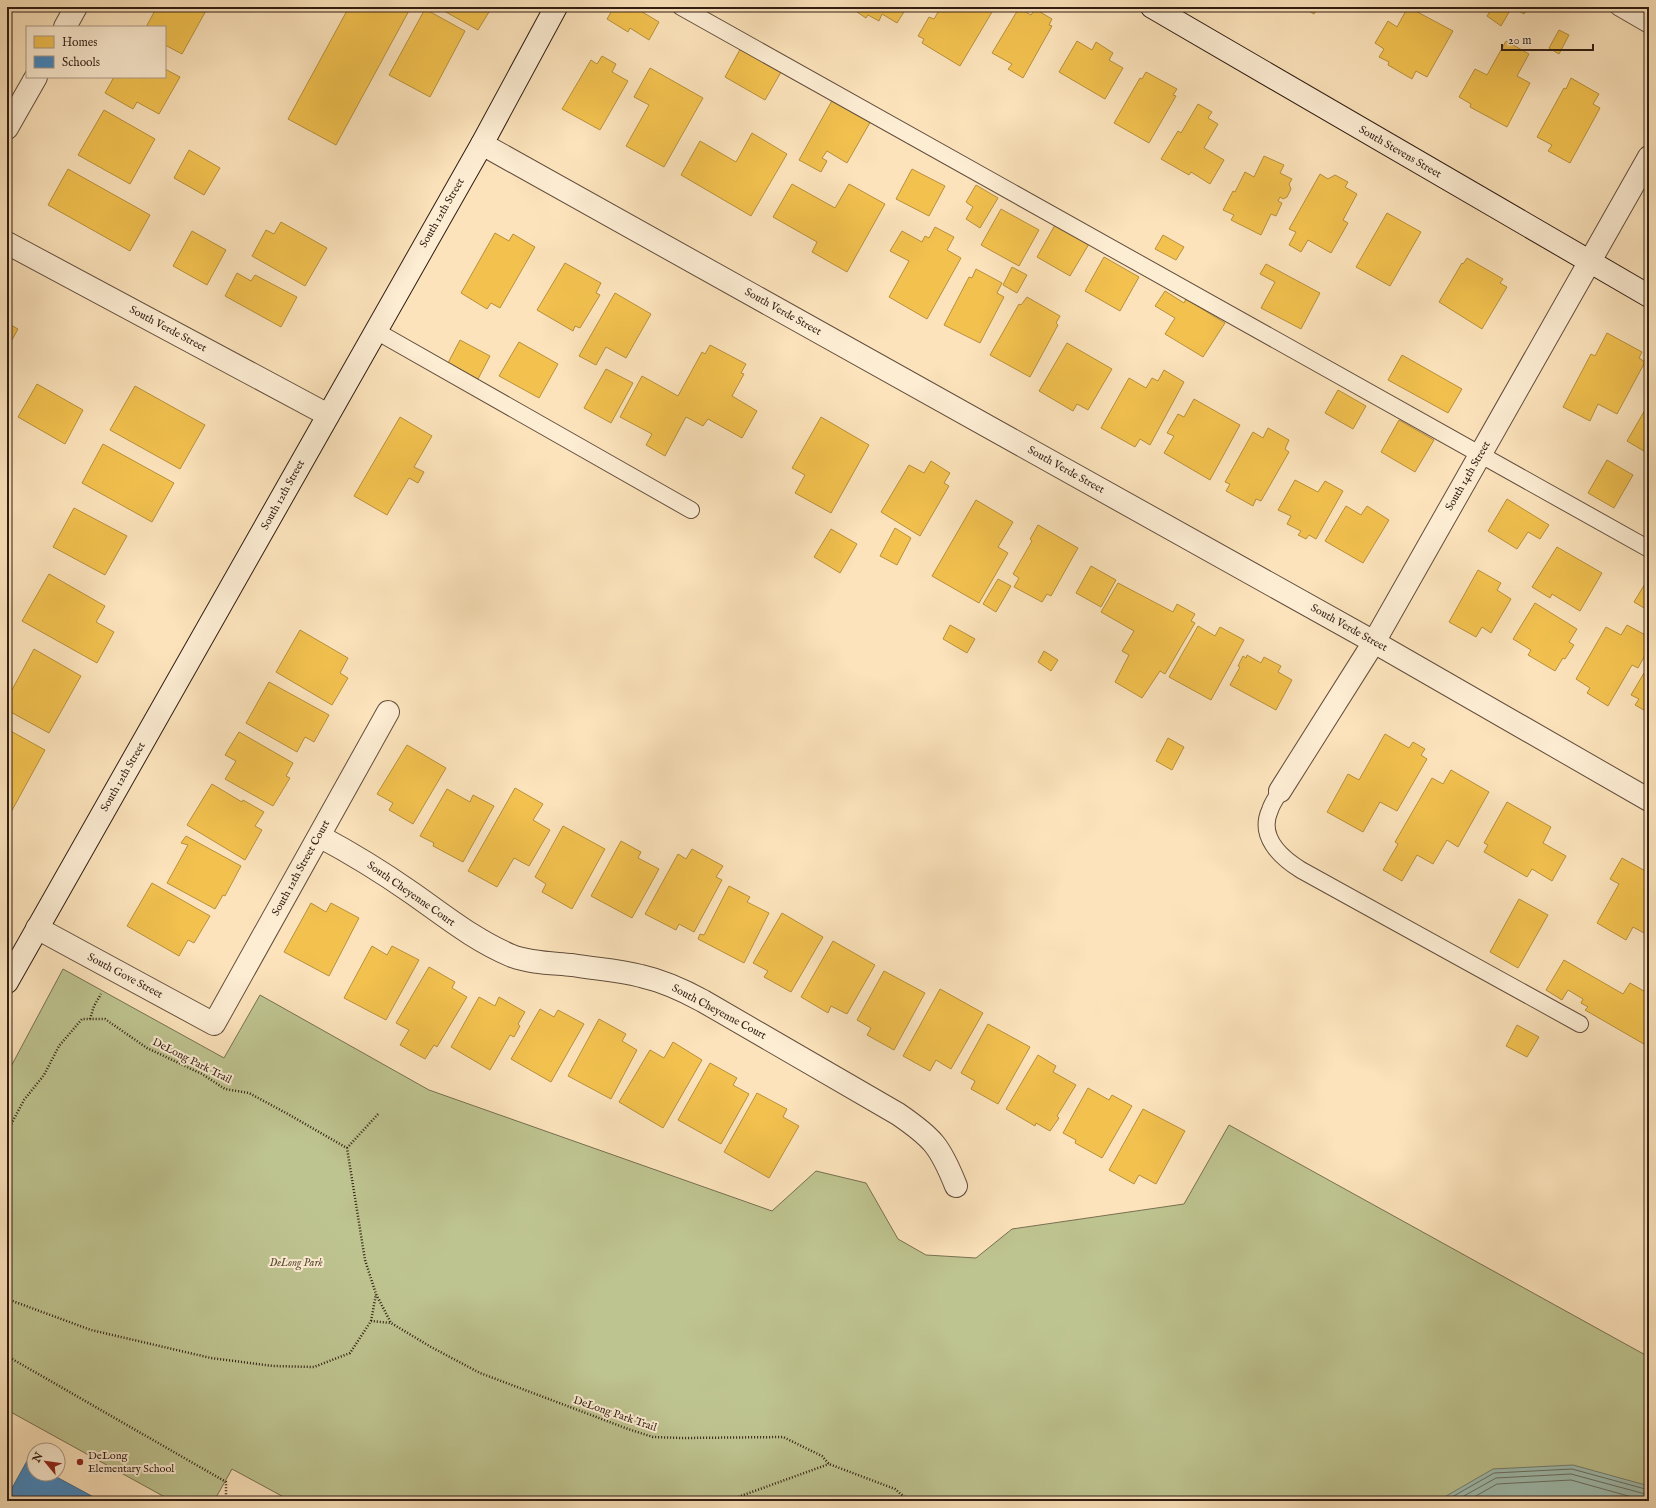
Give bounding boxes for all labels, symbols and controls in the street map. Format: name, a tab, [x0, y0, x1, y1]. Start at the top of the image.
legend	[26, 26, 166, 78]
scale bar	[1502, 26, 1593, 52]
text: 20 m	[1508, 33, 1531, 48]
text: Homes	[62, 35, 98, 50]
text: Schools	[62, 55, 100, 70]
street label: South Stevens Street	[1356, 123, 1444, 181]
street label: South 12th Street	[416, 176, 468, 250]
street label: South Verde Street	[742, 285, 824, 339]
street label: South Verde Street	[127, 303, 209, 355]
street label: South 14th Street	[1442, 438, 1494, 513]
street label: South Verde Street	[1025, 443, 1107, 497]
street label: South 12th Street	[258, 457, 308, 532]
street label: South Verde Street	[1308, 601, 1390, 655]
street label: South 12th Street	[97, 740, 149, 814]
street label: South 12th Street Court	[269, 817, 333, 918]
street label: South Cheyenne Court	[364, 858, 458, 930]
street label: South Gove Street	[85, 950, 165, 1002]
street label: South Cheyenne Court	[669, 981, 769, 1043]
street label: DeLong Park Trail	[150, 1035, 234, 1087]
park label: DeLong Park	[269, 1256, 323, 1271]
street label: DeLong Park Trail	[572, 1393, 658, 1435]
north arrow	[26, 1442, 66, 1482]
place label: DeLong Elementary School	[88, 1449, 174, 1476]
text: N	[29, 1450, 47, 1466]
marker: DeLong Elementary School	[75, 1457, 85, 1467]

